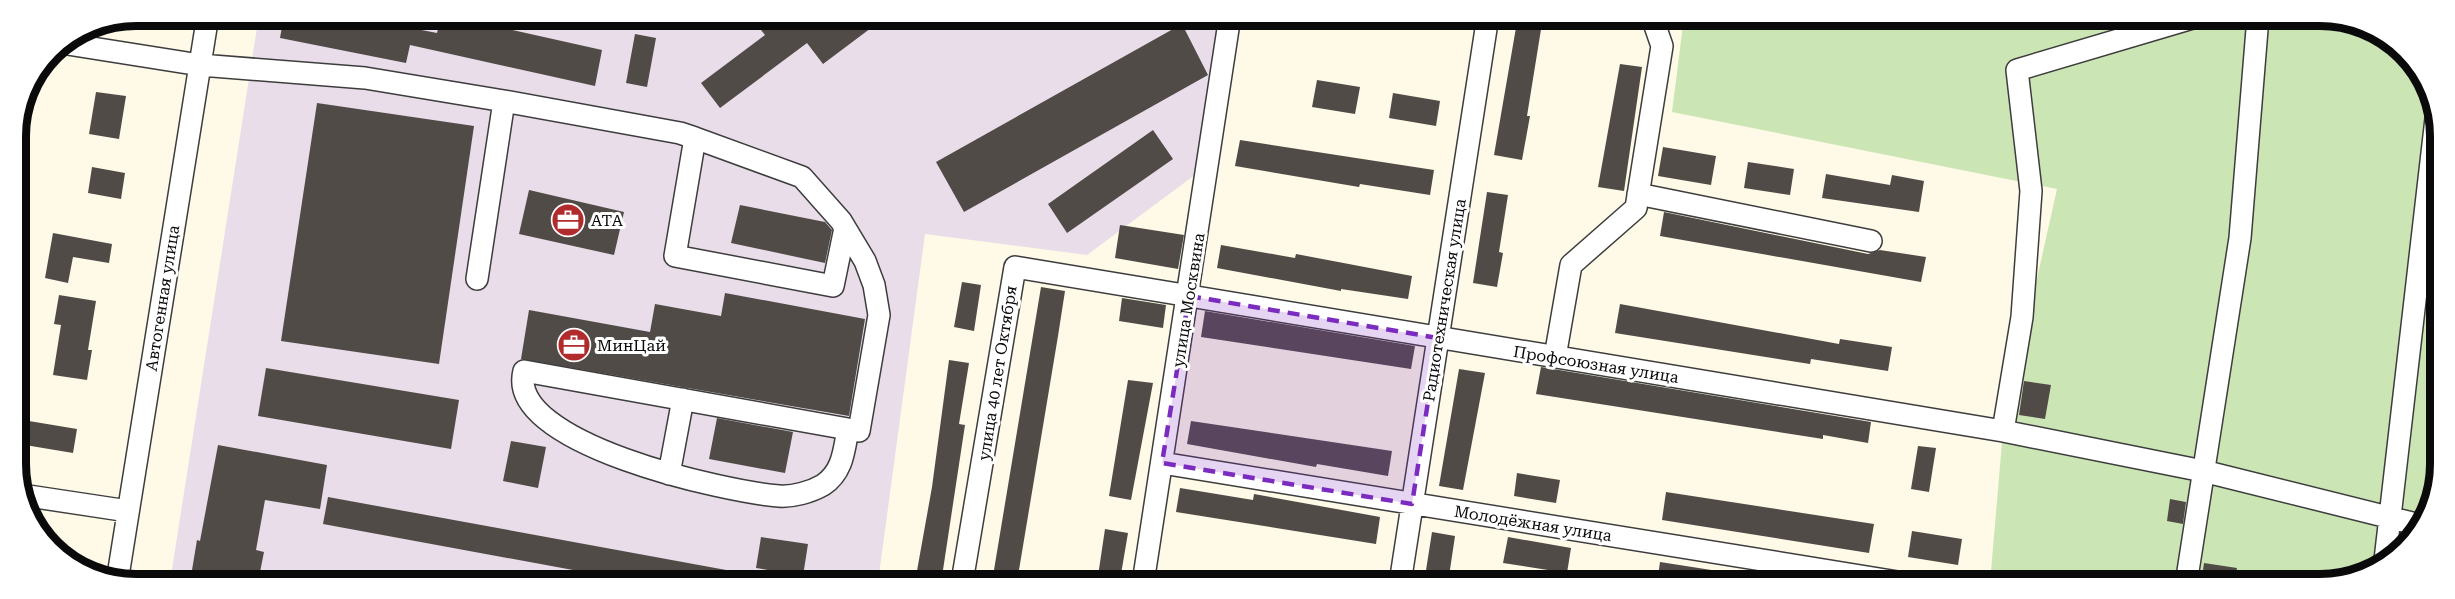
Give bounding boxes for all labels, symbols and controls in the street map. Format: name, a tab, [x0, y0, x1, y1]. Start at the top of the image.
street label: Радиотехническая улица	[1419, 197, 1470, 403]
office icon: АТА	[550, 202, 586, 238]
place label: АТА	[591, 211, 624, 230]
street label: Автогенная улица	[142, 224, 183, 372]
street label: улица Москвина	[1168, 231, 1209, 369]
street label: улица 40 лет Октября	[974, 284, 1021, 462]
office icon: МинЦай	[556, 327, 592, 363]
place label: МинЦай	[597, 336, 666, 355]
street label: Профсоюзная улица	[1512, 342, 1680, 387]
street label: Молодёжная улица	[1453, 502, 1613, 545]

